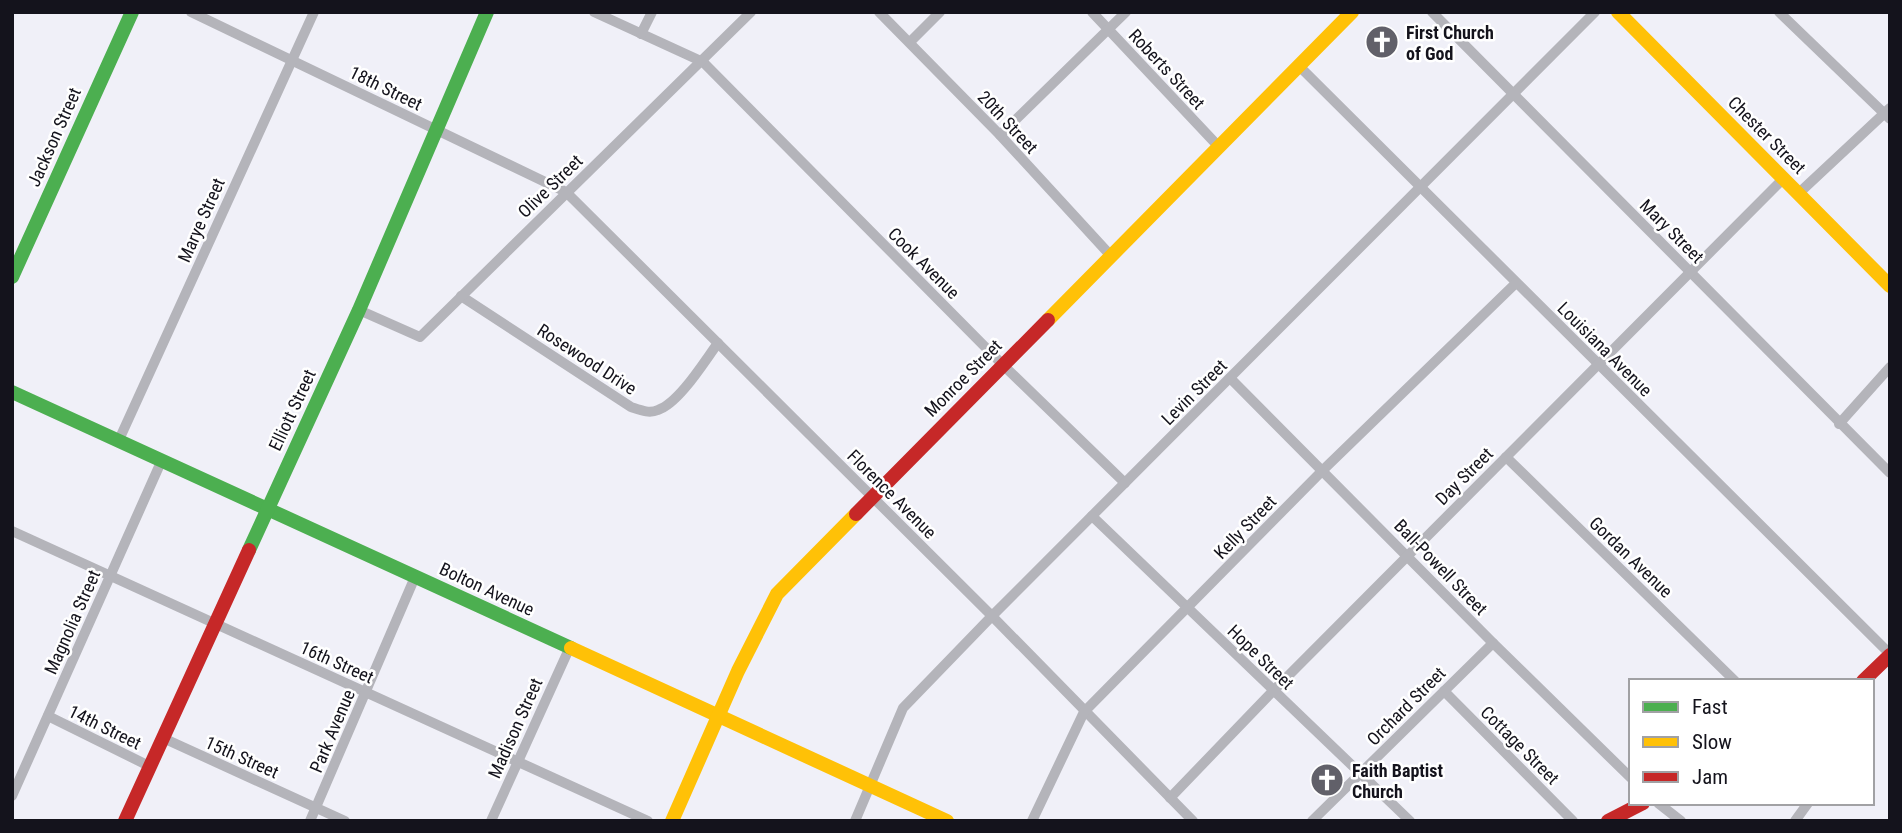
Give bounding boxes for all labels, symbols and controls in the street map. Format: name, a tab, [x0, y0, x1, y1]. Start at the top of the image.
place label: First Church of God	[1406, 22, 1494, 64]
church icon: First Church of God	[1363, 23, 1401, 61]
street label: Roberts Street	[1125, 25, 1209, 113]
street label: 18th Street	[346, 61, 426, 115]
street label: Jackson Street	[23, 84, 85, 190]
street label: 20th Street	[974, 86, 1042, 158]
street label: Chester Street	[1724, 92, 1810, 178]
street label: Olive Street	[513, 150, 587, 222]
street label: Marye Street	[173, 175, 229, 265]
street label: Mary Street	[1636, 195, 1708, 267]
street label: Cook Avenue	[884, 223, 964, 303]
street label: Louisiana Avenue	[1553, 297, 1657, 401]
street label: Rosewood Drive	[533, 319, 641, 399]
street label: Monroe Street	[920, 335, 1006, 421]
street label: Levin Street	[1157, 355, 1231, 429]
street label: Elliott Street	[264, 366, 320, 454]
street label: Day Street	[1431, 443, 1497, 509]
street label: Florence Avenue	[843, 445, 941, 543]
street label: Kelly Street	[1210, 491, 1280, 563]
street label: Gordan Avenue	[1585, 512, 1677, 602]
street label: Ball-Powell Street	[1390, 515, 1492, 619]
street label: Bolton Avenue	[436, 558, 538, 620]
street label: Magnolia Street	[40, 567, 104, 677]
street label: Hope Street	[1224, 620, 1298, 694]
street label: 16th Street	[297, 637, 377, 687]
street label: Orchard Street	[1362, 662, 1450, 750]
street label: Madison Street	[484, 675, 546, 781]
legend	[1629, 679, 1874, 805]
street label: Park Avenue	[305, 686, 359, 776]
text: Fast	[1692, 695, 1728, 719]
street label: 14th Street	[65, 700, 145, 754]
street label: Cottage Street	[1476, 701, 1564, 789]
text: Slow	[1692, 730, 1732, 754]
street label: 15th Street	[202, 732, 282, 782]
place label: Faith Baptist Church	[1352, 760, 1444, 802]
church icon: Faith Baptist Church	[1308, 761, 1346, 799]
text: Jam	[1692, 765, 1728, 789]

